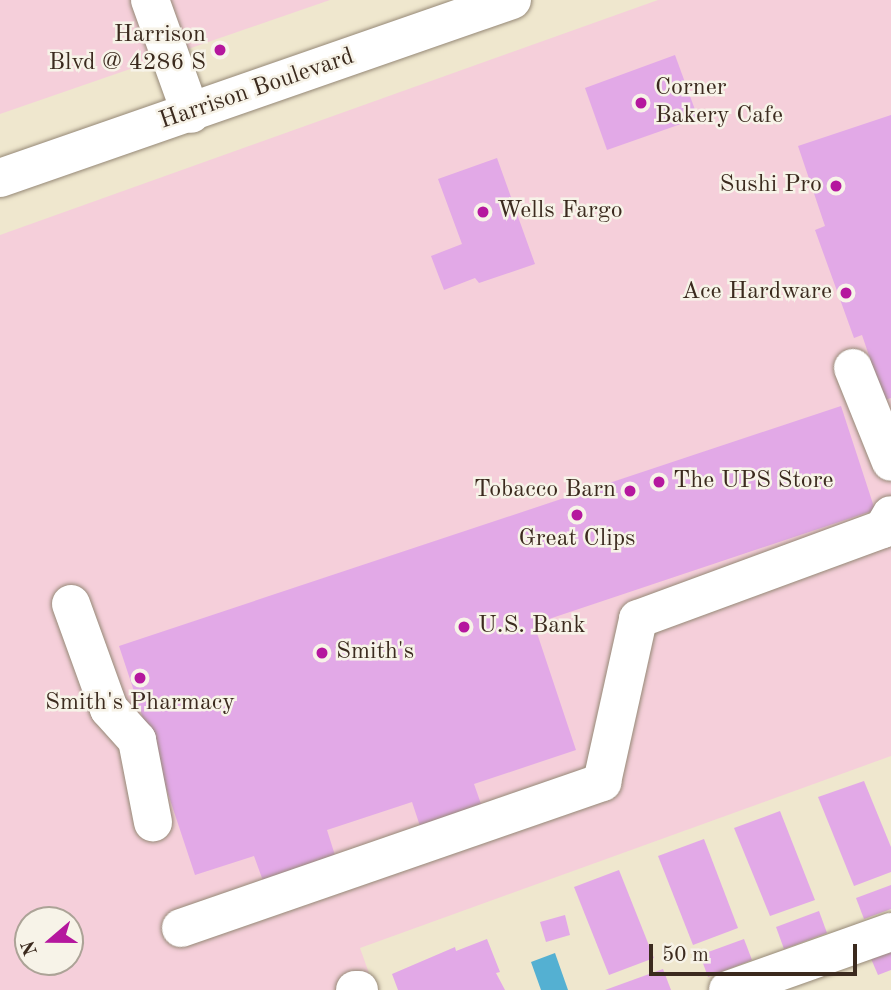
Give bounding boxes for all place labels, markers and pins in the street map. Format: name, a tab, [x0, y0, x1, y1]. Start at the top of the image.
place label: Harrison Blvd @ 4286 S	[48, 22, 206, 78]
marker: Harrison Blvd @ 4286 S	[212, 42, 228, 58]
place label: Corner Bakery Cafe	[655, 75, 783, 131]
marker: Corner Bakery Cafe	[633, 95, 649, 111]
place label: Sushi Pro	[720, 172, 822, 200]
marker: Sushi Pro	[828, 178, 844, 194]
place label: Wells Fargo	[497, 198, 623, 226]
marker: Wells Fargo	[475, 204, 491, 220]
place label: Ace Hardware	[682, 279, 832, 307]
marker: Ace Hardware	[838, 285, 854, 301]
place label: The UPS Store	[673, 468, 834, 496]
marker: The UPS Store	[651, 474, 667, 490]
place label: Tobacco Barn	[474, 477, 616, 505]
marker: Tobacco Barn	[622, 483, 638, 499]
marker: Great Clips	[569, 507, 585, 523]
place label: Great Clips	[518, 526, 636, 554]
place label: U.S. Bank	[478, 613, 586, 641]
marker: U.S. Bank	[456, 619, 472, 635]
place label: Smith's	[336, 639, 414, 667]
marker: Smith's	[314, 645, 330, 661]
marker: Smith's Pharmacy	[132, 670, 148, 686]
place label: Smith's Pharmacy	[45, 690, 235, 718]

